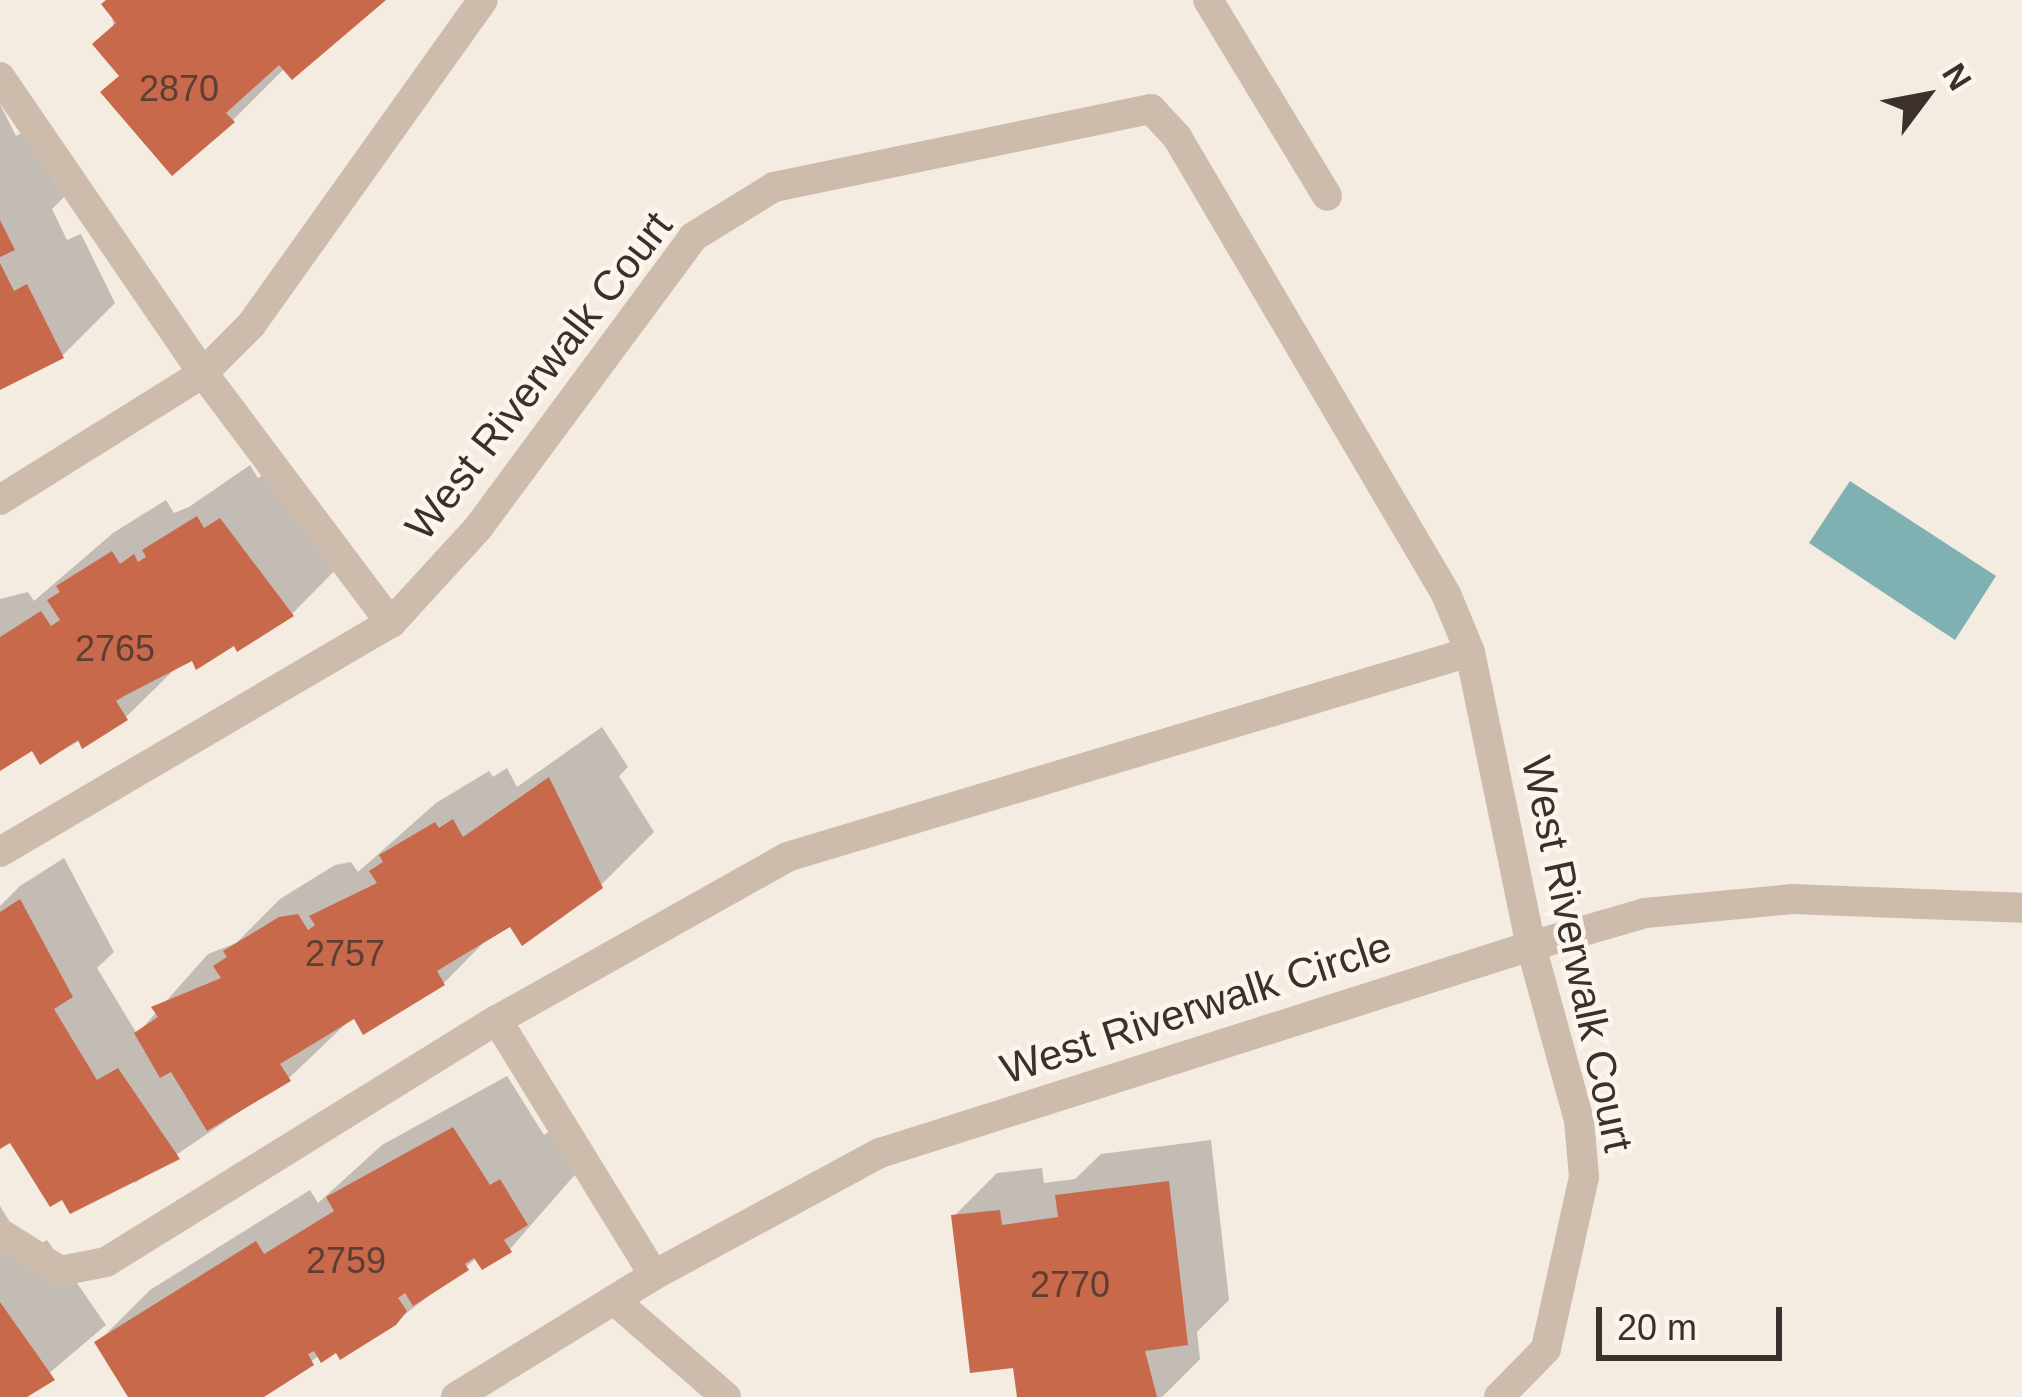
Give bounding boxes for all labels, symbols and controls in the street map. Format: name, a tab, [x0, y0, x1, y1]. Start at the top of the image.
north arrow	[1866, 36, 1986, 156]
text: N	[1935, 57, 1979, 97]
house number: 2870	[139, 67, 219, 111]
street label: West Riverwalk Court	[395, 202, 683, 550]
house number: 2765	[75, 627, 155, 671]
street label: West Riverwalk Court	[1510, 752, 1644, 1156]
street label: West Riverwalk Circle	[994, 921, 1398, 1095]
house number: 2757	[305, 932, 385, 976]
house number: 2759	[306, 1239, 386, 1283]
house number: 2770	[1030, 1263, 1110, 1307]
scale bar	[1602, 1283, 1788, 1357]
text: 20 m	[1617, 1307, 1697, 1348]

